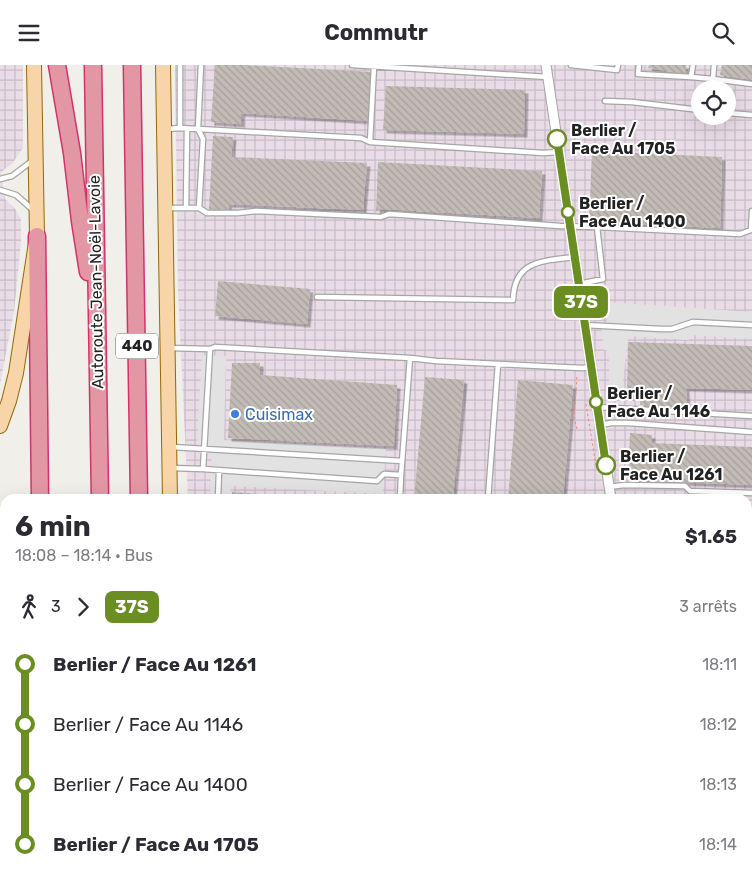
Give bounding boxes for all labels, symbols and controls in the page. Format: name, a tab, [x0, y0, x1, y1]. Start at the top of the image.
icon: menu	[15, 19, 43, 47]
text: Commutr	[324, 19, 428, 46]
icon: search	[709, 19, 737, 47]
map controls	[691, 80, 736, 125]
button: locate	[691, 80, 736, 125]
place label: Berlier / Face Au 1705	[571, 121, 675, 158]
marker: Berlier / Face Au 1705	[547, 129, 567, 149]
street label: Autoroute Jean-Noël-Lavoie	[85, 175, 107, 389]
place label: Berlier / Face Au 1400	[579, 194, 686, 231]
marker: Berlier / Face Au 1400	[561, 205, 575, 219]
line badge: 37S	[552, 286, 610, 318]
text: 37S	[564, 291, 598, 313]
road number: 440	[116, 333, 158, 359]
place label: Berlier / Face Au 1146	[607, 384, 710, 421]
marker: Berlier / Face Au 1146	[589, 395, 603, 409]
place label: Cuisimax	[245, 405, 313, 424]
marker: Cuisimax	[229, 408, 241, 420]
place label: Berlier / Face Au 1261	[620, 447, 722, 484]
marker: Berlier / Face Au 1261	[596, 455, 616, 475]
text: 6 min	[15, 510, 91, 543]
text: $1.65	[685, 525, 737, 548]
text: 18:08 – 18:14 · Bus	[15, 546, 153, 565]
icon: walk	[15, 593, 43, 621]
icon: forward	[69, 593, 97, 621]
text: 37S	[115, 596, 149, 618]
text: 3	[51, 597, 61, 616]
text: 3 arrêts	[679, 597, 737, 616]
text: Berlier / Face Au 1261	[53, 653, 256, 676]
text: 18:11	[702, 655, 737, 674]
text: Berlier / Face Au 1146	[53, 713, 243, 736]
text: 18:12	[700, 715, 737, 734]
text: Berlier / Face Au 1400	[53, 773, 248, 796]
text: 18:13	[699, 775, 737, 794]
text: Berlier / Face Au 1705	[53, 833, 259, 856]
text: 18:14	[699, 835, 737, 854]

